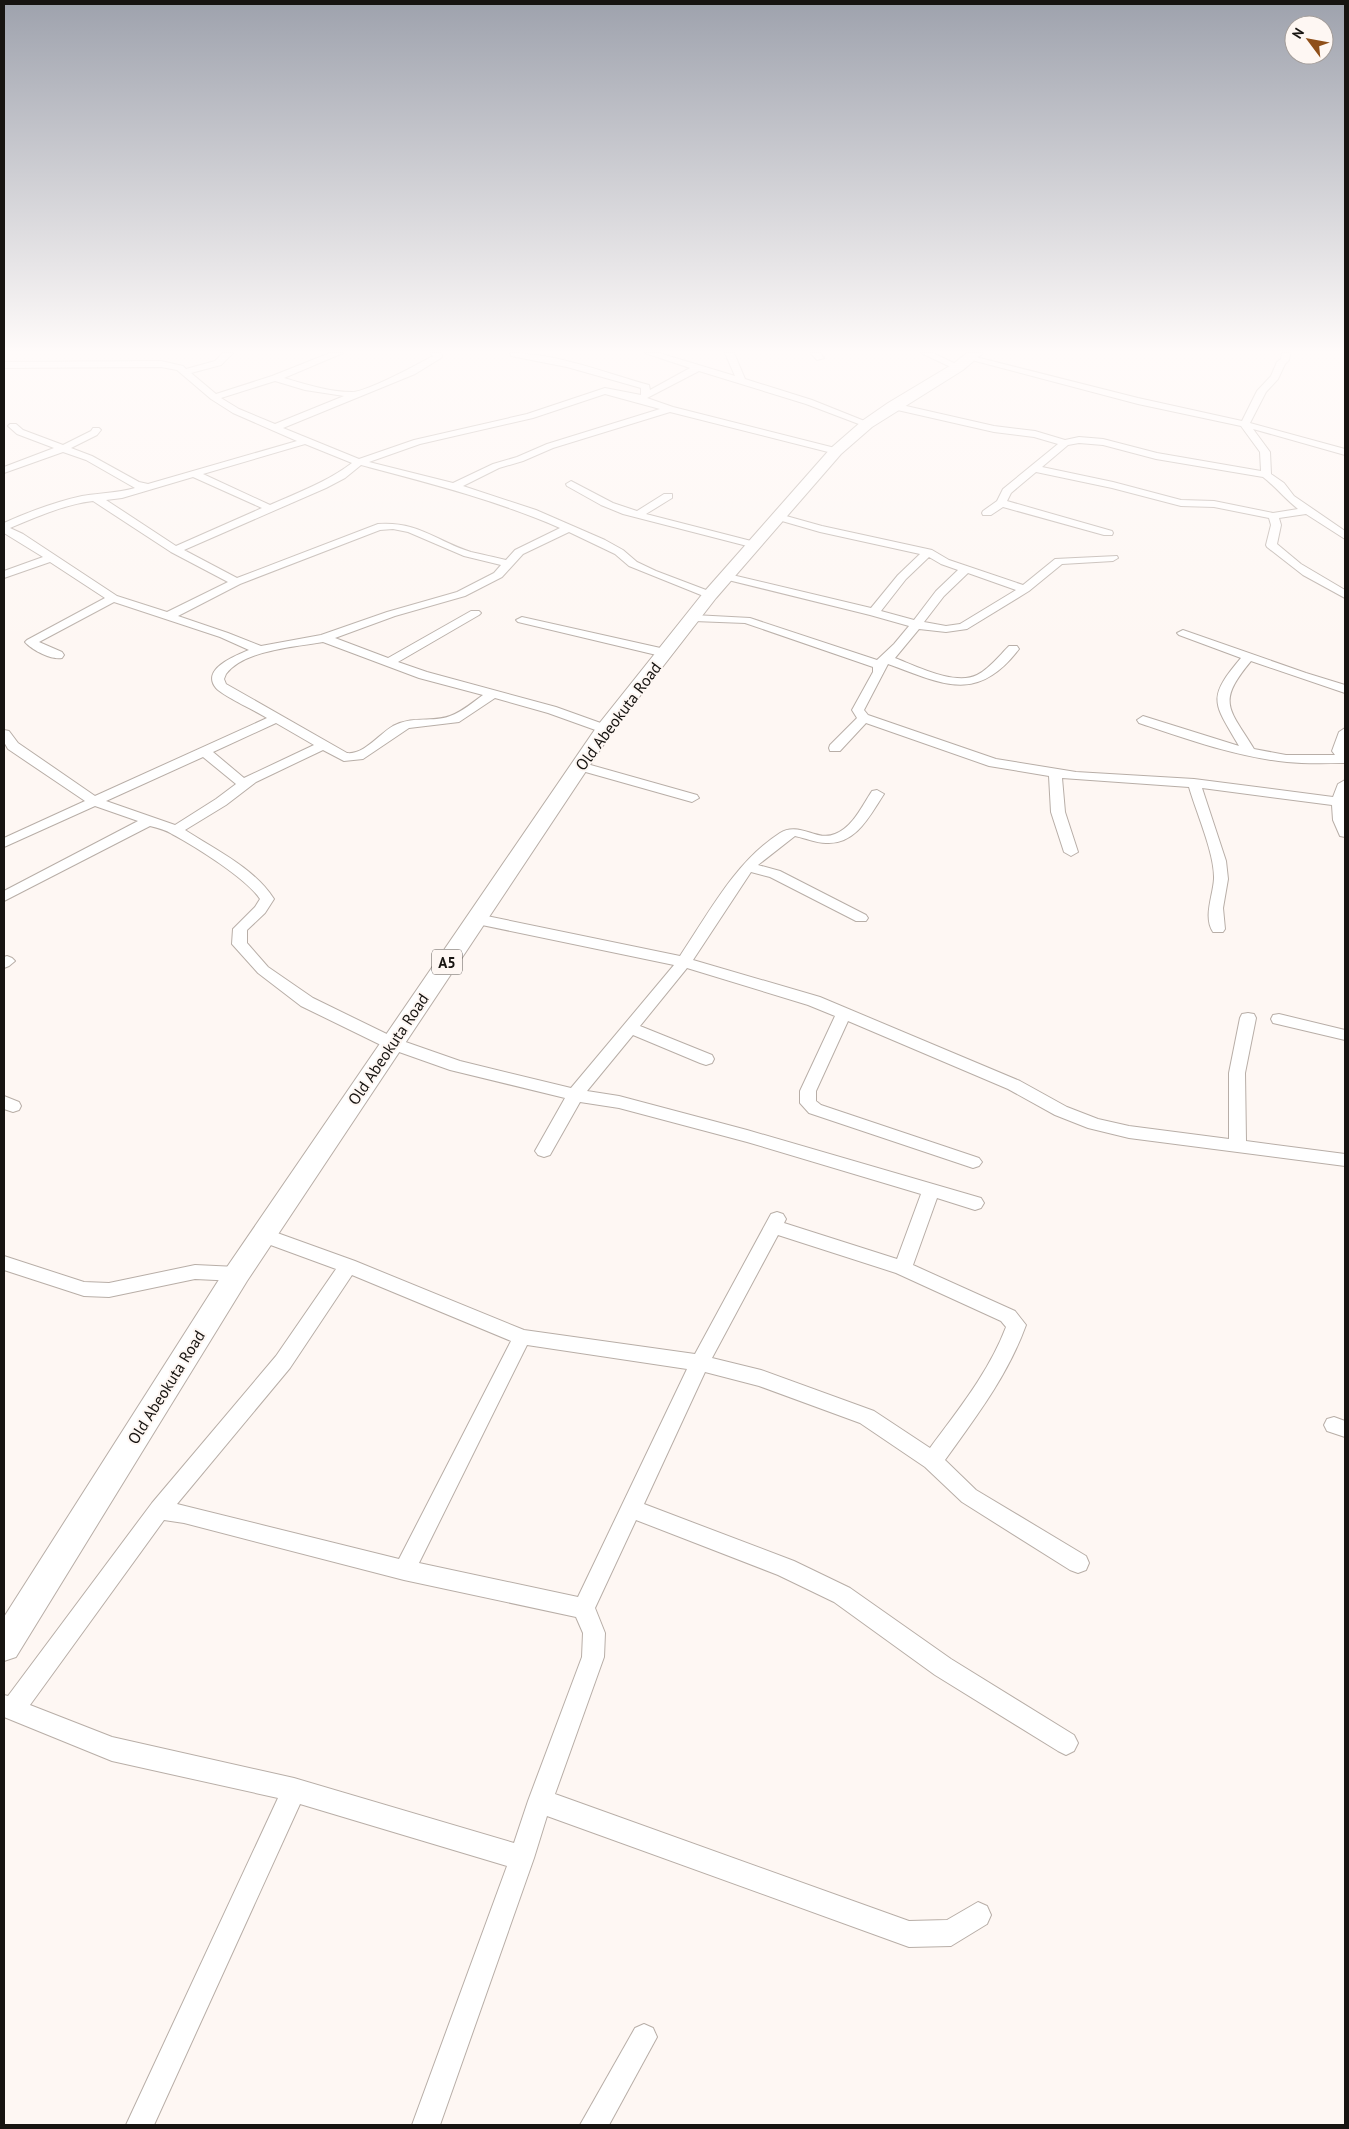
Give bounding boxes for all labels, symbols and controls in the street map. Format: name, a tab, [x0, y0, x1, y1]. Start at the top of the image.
north arrow	[1284, 15, 1334, 65]
text: N	[1288, 24, 1308, 42]
street label: Old Abeokuta Road	[571, 658, 665, 774]
road number: A5	[432, 950, 462, 974]
street label: Old Abeokuta Road	[343, 989, 433, 1109]
street label: Old Abeokuta Road	[123, 1326, 209, 1448]

